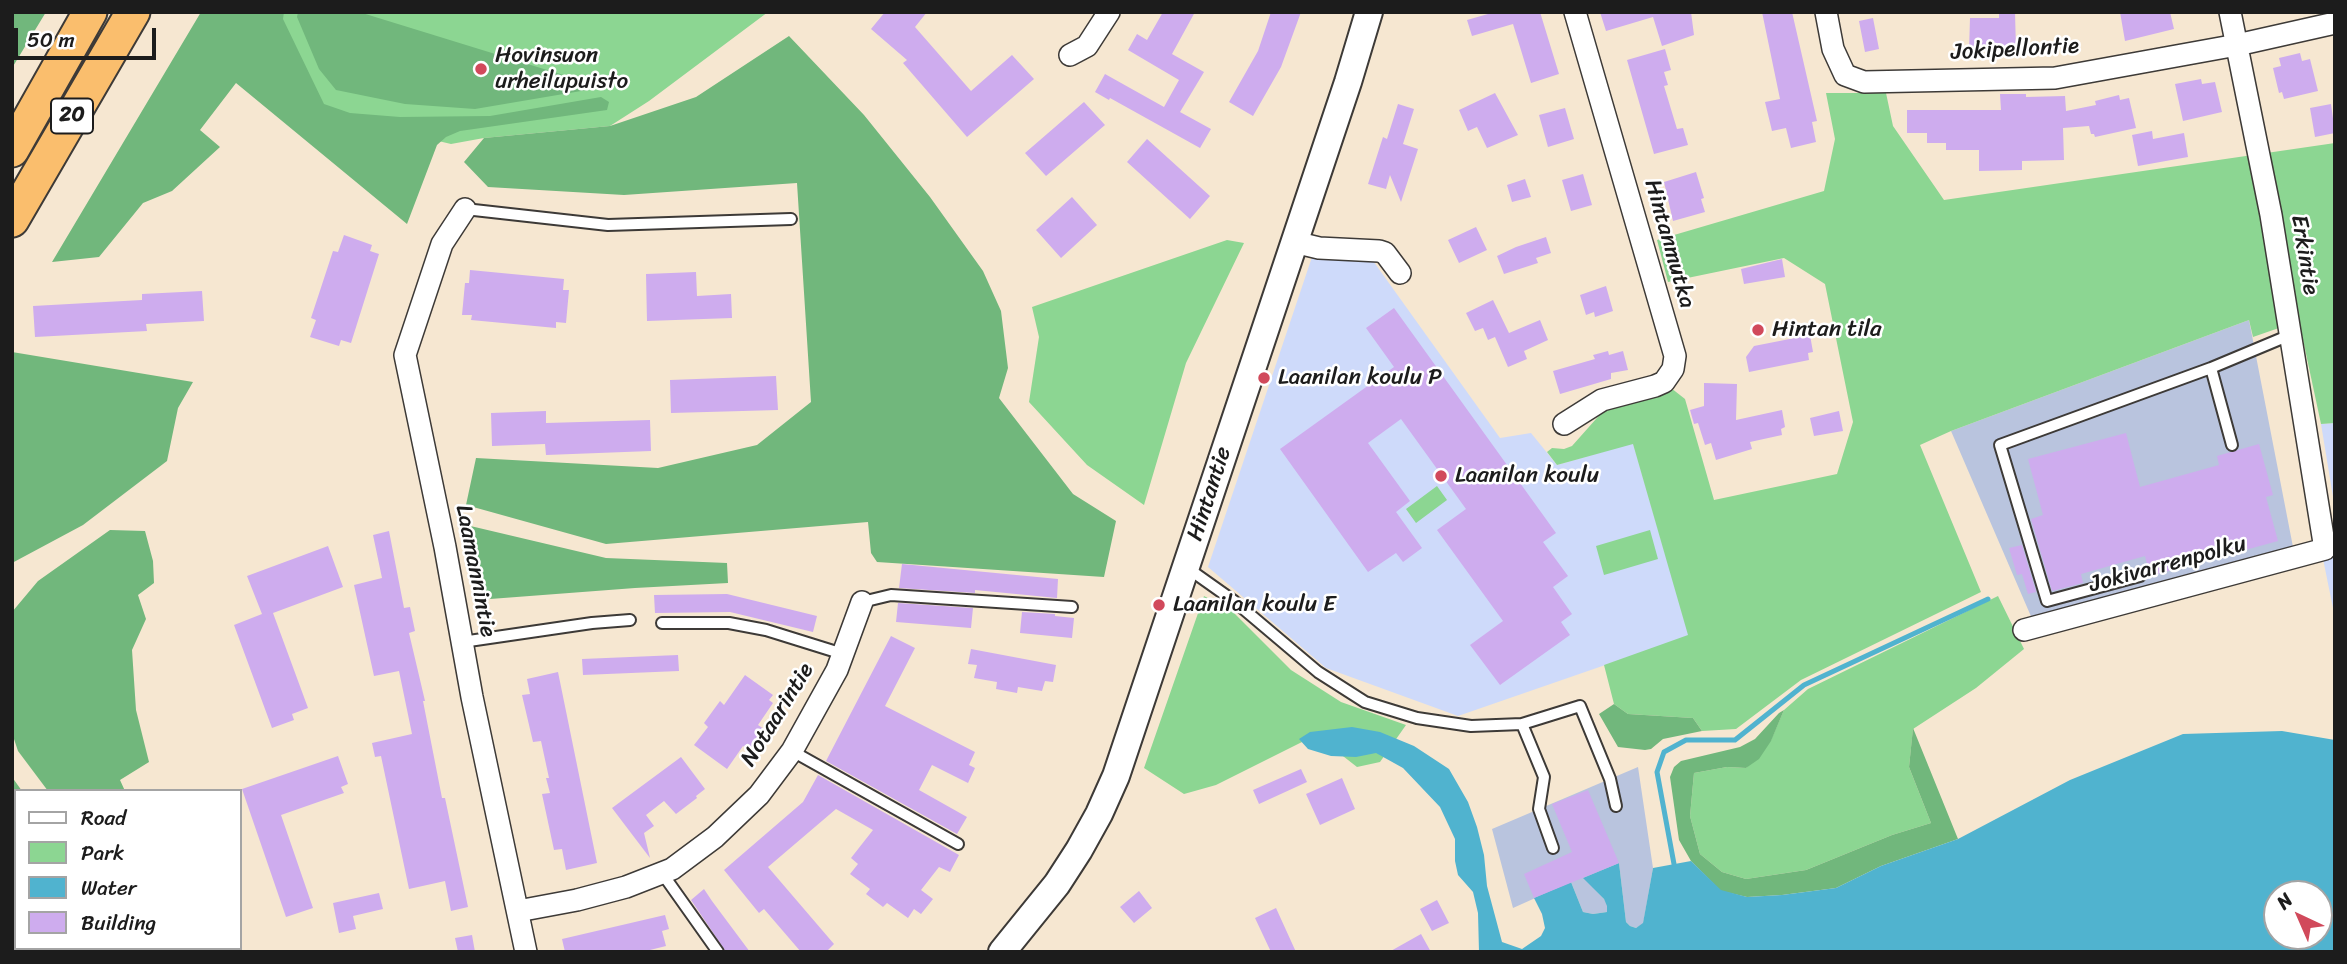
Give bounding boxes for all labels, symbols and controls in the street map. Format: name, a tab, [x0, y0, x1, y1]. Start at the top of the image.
scale bar	[18, 14, 159, 58]
text: 50 m	[27, 21, 75, 59]
street label: Jokipellontie	[1950, 33, 2080, 67]
place label: Hovinsuon urheilupuisto	[495, 42, 628, 96]
marker: Hovinsuon urheilupuisto	[473, 61, 489, 77]
road number: 20	[51, 99, 93, 134]
street label: Hintanmutka	[1637, 176, 1701, 312]
street label: Erkintie	[2284, 213, 2324, 297]
place label: Hintan tila	[1772, 316, 1882, 344]
marker: Hintan tila	[1750, 322, 1766, 338]
place label: Laanilan koulu P	[1278, 364, 1442, 392]
marker: Laanilan koulu P	[1256, 370, 1272, 386]
street label: Hintantie	[1182, 443, 1238, 545]
place label: Laanilan koulu	[1455, 462, 1599, 490]
marker: Laanilan koulu	[1433, 468, 1449, 484]
street label: Laamannintie	[449, 503, 501, 639]
street label: Jokivarrenpolku	[2087, 531, 2249, 599]
place label: Laanilan koulu E	[1173, 591, 1336, 619]
marker: Laanilan koulu E	[1151, 597, 1167, 613]
street label: Notaarintie	[735, 658, 821, 772]
legend	[14, 789, 242, 950]
text: Road	[81, 799, 126, 837]
text: Park	[81, 834, 124, 872]
text: Water	[81, 869, 136, 907]
north arrow	[2263, 880, 2333, 950]
text: N	[2268, 885, 2301, 917]
text: Building	[81, 904, 156, 942]

